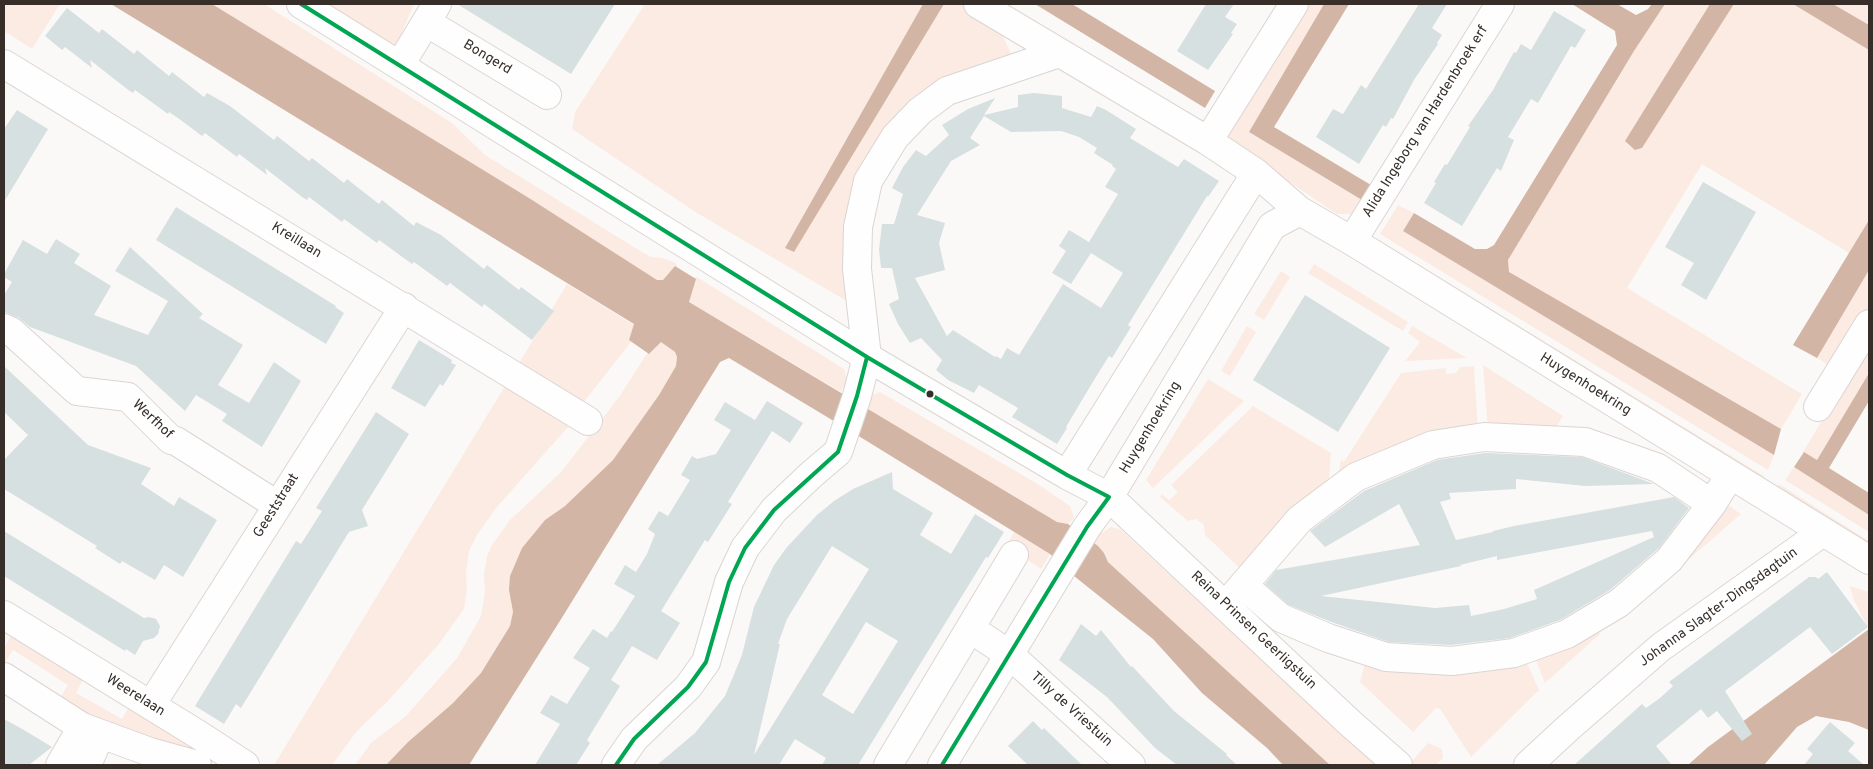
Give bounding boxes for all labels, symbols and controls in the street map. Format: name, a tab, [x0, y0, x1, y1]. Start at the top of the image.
street label: Alida Ingeborg van Hardenbroek erf	[1360, 23, 1492, 221]
street label: Bongerd	[460, 37, 514, 79]
street label: Kreillaan	[268, 219, 324, 263]
street label: Huygenhoekring	[1536, 350, 1634, 420]
street label: Huygenhoekring	[1117, 379, 1185, 477]
unlabelled marker	[925, 389, 935, 399]
street label: Werfhof	[128, 397, 176, 443]
street label: Geeststraat	[251, 471, 303, 541]
street label: Johanna Slagter-Dingsdagtuin	[1637, 545, 1801, 671]
street label: Reina Prinsen Geerligstuin	[1187, 568, 1319, 694]
street label: Tilly de Vriestuin	[1027, 669, 1115, 751]
street label: Weerelaan	[103, 671, 167, 721]

